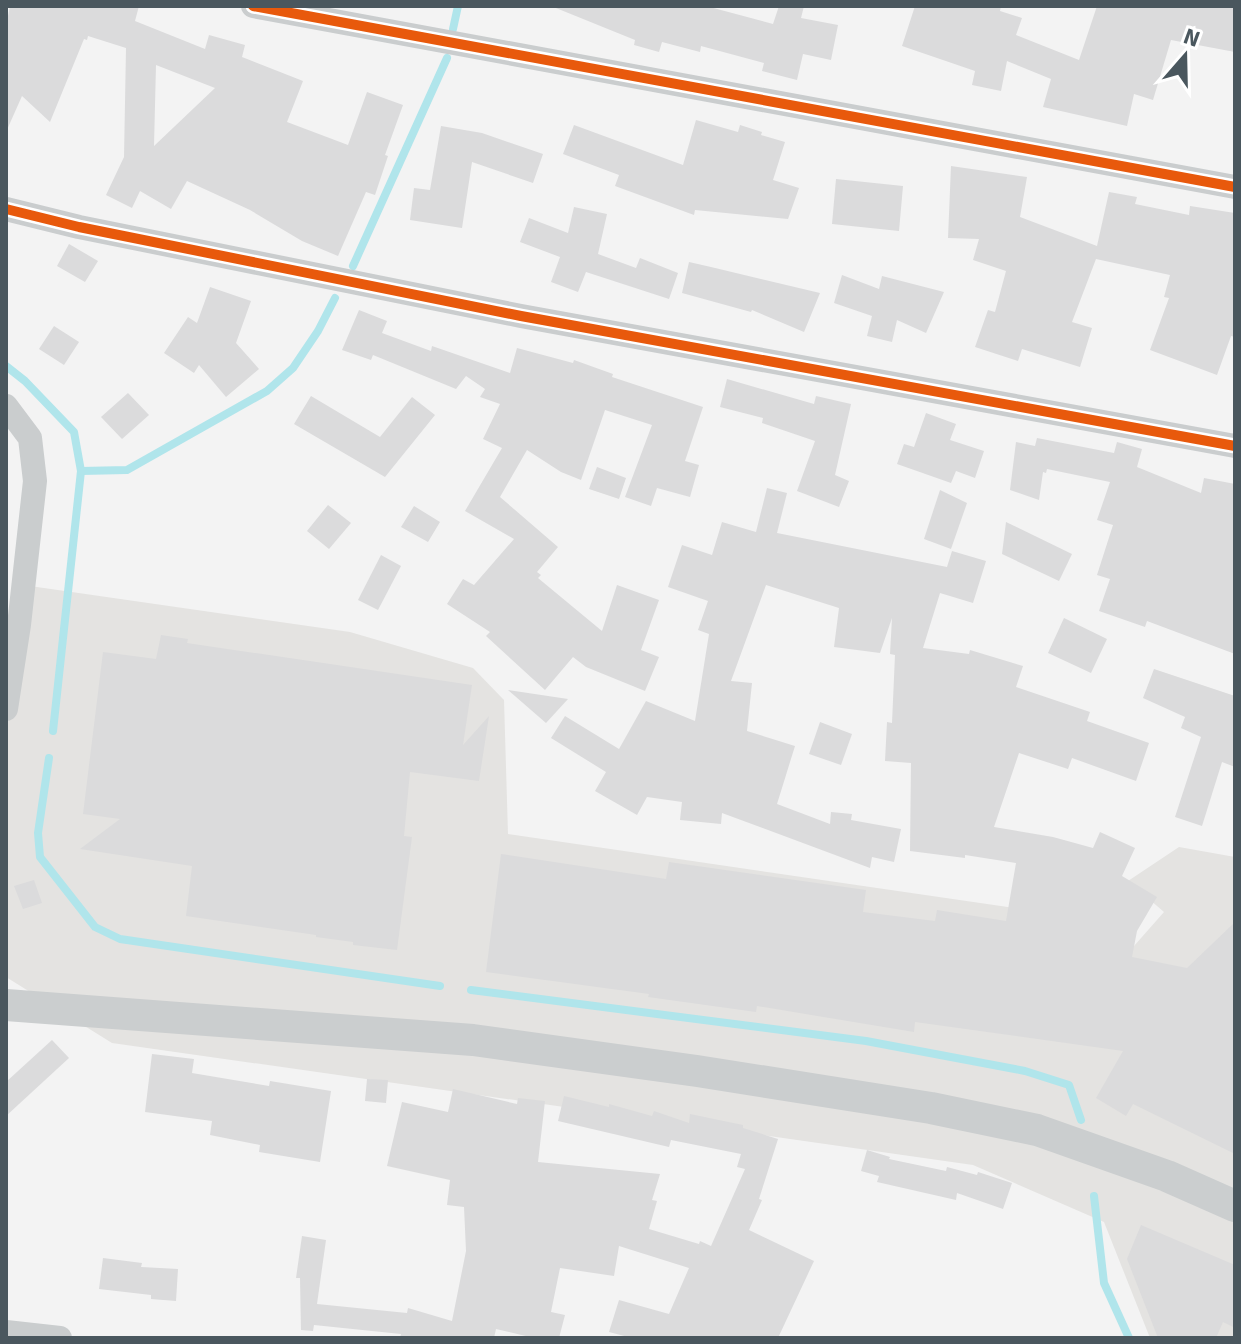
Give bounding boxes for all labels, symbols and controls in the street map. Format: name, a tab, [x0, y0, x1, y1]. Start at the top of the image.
north arrow	[1145, 16, 1225, 96]
text: N	[1180, 22, 1203, 53]

